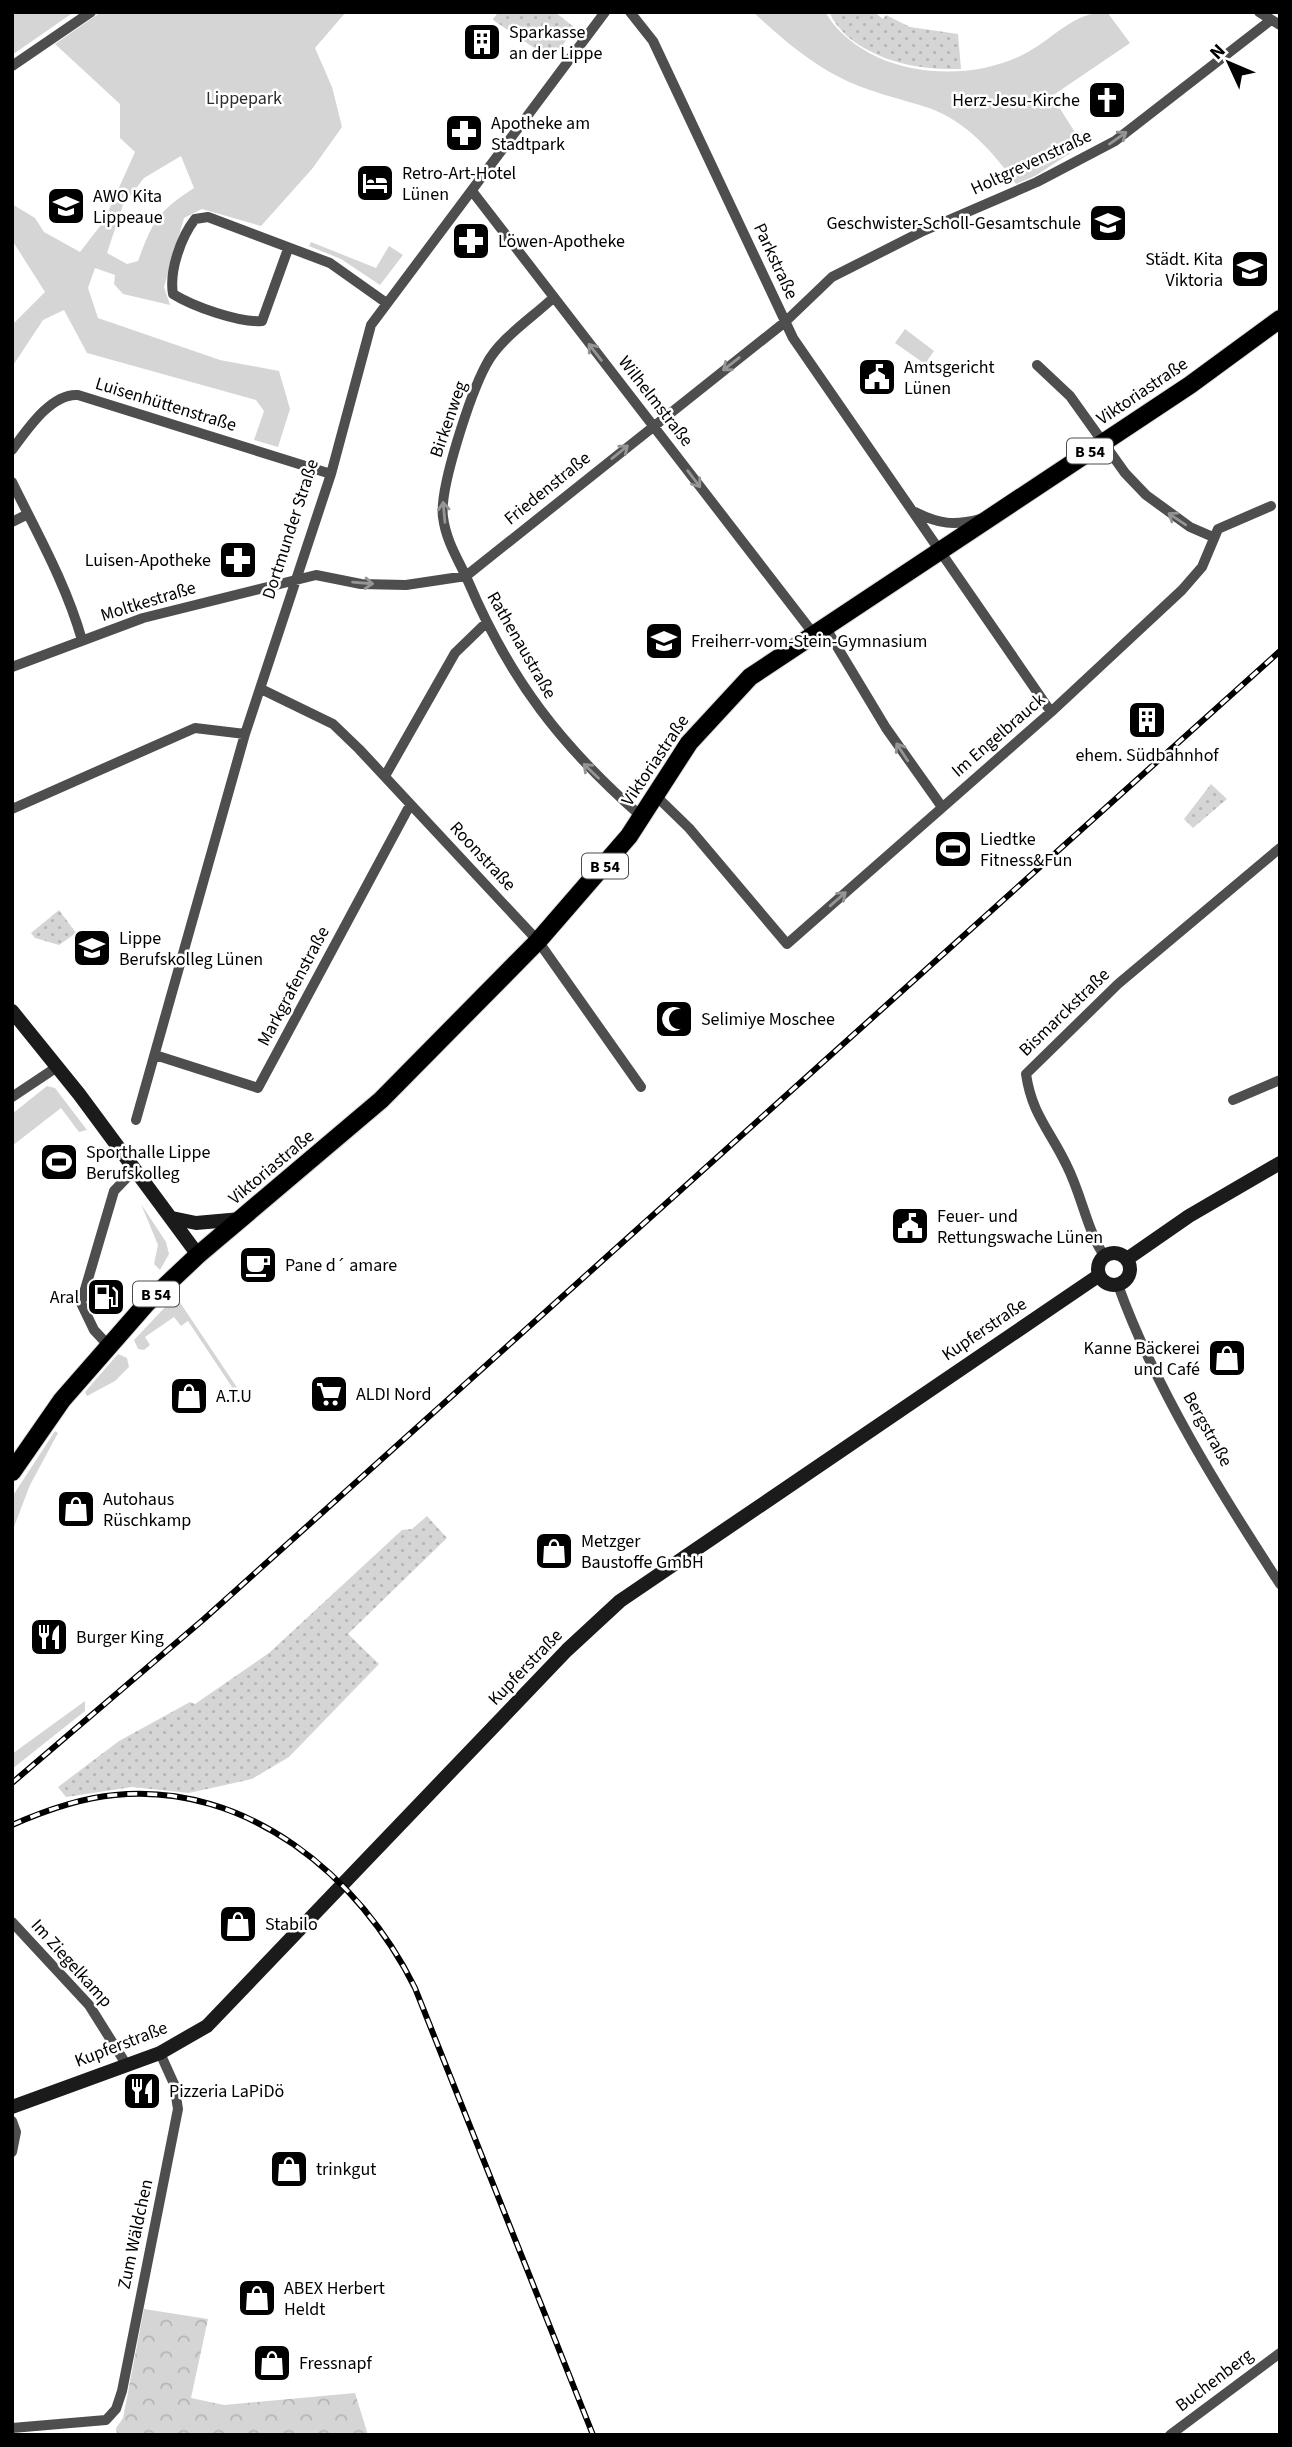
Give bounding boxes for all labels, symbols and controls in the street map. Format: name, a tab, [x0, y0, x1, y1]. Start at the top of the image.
place label: Sparkasse an der Lippe	[509, 20, 602, 66]
building icon: Sparkasse an der Lippe	[461, 21, 503, 63]
north arrow	[1194, 28, 1264, 98]
text: N	[1204, 38, 1232, 66]
church icon: Herz-Jesu-Kirche	[1086, 79, 1128, 121]
park label: Lippepark	[206, 86, 282, 111]
place label: Herz-Jesu-Kirche	[952, 88, 1080, 113]
place label: Apotheke am Stadtpark	[491, 111, 590, 157]
pharmacy icon: Apotheke am Stadtpark	[443, 112, 485, 154]
street label: Holtgrevenstraße	[967, 123, 1096, 201]
one-way arrow	[1108, 131, 1127, 145]
place label: Retro-Art-Hotel Lünen	[402, 161, 516, 207]
hotel icon: Retro-Art-Hotel Lünen	[354, 162, 396, 204]
place label: AWO Kita Lippeaue	[93, 184, 163, 230]
school or university icon: AWO Kita Lippeaue	[45, 185, 87, 227]
school or university icon: Geschwister-Scholl-Gesamtschule	[1087, 202, 1129, 244]
place label: Geschwister-Scholl-Gesamtschule	[827, 211, 1081, 236]
street label: Parkstraße	[747, 219, 804, 303]
pharmacy icon: Löwen-Apotheke	[450, 220, 492, 262]
place label: Löwen-Apotheke	[498, 229, 625, 254]
place label: Städt. Kita Viktoria	[1145, 247, 1223, 293]
school or university icon: Städt. Kita Viktoria	[1229, 248, 1271, 290]
one-way arrow	[588, 343, 603, 362]
street label: Wilhelmstraße	[612, 351, 699, 452]
street label: Viktoriastraße	[1092, 352, 1193, 431]
place label: Amtsgericht Lünen	[904, 355, 995, 401]
one-way arrow	[723, 356, 741, 371]
public building icon: Amtsgericht Lünen	[856, 356, 898, 398]
street label: Luisenhüttenstraße	[92, 371, 240, 438]
street label: Birkenweg	[424, 378, 473, 461]
road number: B 54	[1067, 438, 1113, 464]
one-way arrow	[610, 444, 628, 459]
street label: Friedenstraße	[499, 446, 596, 531]
street label: Dortmunder Straße	[256, 456, 325, 602]
one-way arrow	[687, 469, 702, 488]
one-way arrow	[437, 501, 450, 524]
one-way arrow	[1168, 511, 1188, 525]
pharmacy icon: Luisen-Apotheke	[217, 539, 259, 581]
place label: Luisen-Apotheke	[85, 548, 211, 573]
street label: Moltkestraße	[97, 575, 199, 628]
one-way arrow	[352, 577, 374, 590]
street label: Rathenaustraße	[481, 587, 562, 704]
school or university icon: Freiherr-vom-Stein-Gymnasium	[643, 620, 685, 662]
place label: Freiherr-vom-Stein-Gymnasium	[691, 629, 927, 654]
street label: Im Engelbrauck	[946, 688, 1051, 783]
building icon: ehem. Südbahnhof	[1126, 699, 1168, 741]
street label: Viktoriastraße	[616, 710, 695, 811]
one-way arrow	[895, 743, 910, 762]
place label: ehem. Südbahnhof	[1075, 743, 1219, 768]
one-way arrow	[583, 763, 600, 780]
street label: Roonstraße	[444, 816, 521, 897]
place label: Liedtke Fitness&Fun	[980, 827, 1072, 873]
sports icon: Liedtke Fitness&Fun	[932, 828, 974, 870]
road number: B 54	[582, 853, 628, 878]
one-way arrow	[829, 890, 846, 907]
street label: Markgrafenstraße	[251, 922, 336, 1051]
place label: Lippe Berufskolleg Lünen	[119, 926, 263, 972]
school or university icon: Lippe Berufskolleg Lünen	[71, 927, 113, 969]
street label: Bismarckstraße	[1014, 963, 1115, 1062]
mosque icon: Selimiye Moschee	[653, 998, 695, 1040]
place label: Selimiye Moschee	[701, 1007, 835, 1032]
street label: Viktoriastraße	[223, 1124, 320, 1211]
place label: Sporthalle Lippe Berufskolleg	[86, 1140, 210, 1186]
sports icon: Sporthalle Lippe Berufskolleg	[38, 1141, 80, 1183]
place label: Feuer- und Rettungswache Lünen	[937, 1204, 1103, 1250]
public building icon: Feuer- und Rettungswache Lünen	[889, 1205, 931, 1247]
cafe icon: Pane d´ amare	[237, 1244, 279, 1286]
place label: Pane d´ amare	[285, 1253, 397, 1278]
fuel station icon: Aral	[85, 1276, 127, 1318]
road number: B 54	[133, 1282, 179, 1306]
place label: Aral	[50, 1285, 79, 1310]
street label: Kupferstraße	[937, 1292, 1032, 1367]
place label: Kanne Bäckerei und Café	[1083, 1336, 1200, 1382]
shop icon: Kanne Bäckerei und Café	[1206, 1337, 1248, 1379]
supermarket icon: ALDI Nord	[308, 1373, 350, 1415]
shop icon: A.T.U	[168, 1375, 210, 1417]
place label: ALDI Nord	[356, 1382, 431, 1407]
place label: A.T.U	[216, 1384, 252, 1409]
street label: Bergstraße	[1177, 1387, 1238, 1471]
place label: Autohaus Rüschkamp	[103, 1487, 191, 1533]
shop icon: Autohaus Rüschkamp	[55, 1488, 97, 1530]
place label: Metzger Baustoffe GmbH	[581, 1529, 704, 1575]
shop icon: Metzger Baustoffe GmbH	[533, 1530, 575, 1572]
restaurant icon: Burger King	[28, 1616, 70, 1658]
street label: Kupferstraße	[482, 1624, 568, 1711]
place label: Burger King	[76, 1625, 164, 1650]
shop icon: Stabilo	[217, 1903, 259, 1945]
place label: Stabilo	[265, 1912, 318, 1937]
street label: Im Ziegelkamp	[25, 1914, 118, 2013]
street label: Kupferstraße	[71, 2015, 171, 2074]
restaurant icon: Pizzeria LaPiDö	[121, 2070, 163, 2112]
place label: Pizzeria LaPiDö	[169, 2079, 284, 2104]
shop icon: trinkgut	[268, 2148, 310, 2190]
place label: trinkgut	[316, 2157, 376, 2182]
street label: Zum Wäldchen	[112, 2177, 159, 2291]
place label: ABEX Herbert Heldt	[284, 2276, 385, 2322]
shop icon: ABEX Herbert Heldt	[236, 2277, 278, 2319]
shop icon: Fressnapf	[251, 2342, 293, 2384]
street label: Buchenberg	[1170, 2343, 1258, 2418]
place label: Fressnapf	[299, 2351, 372, 2376]

